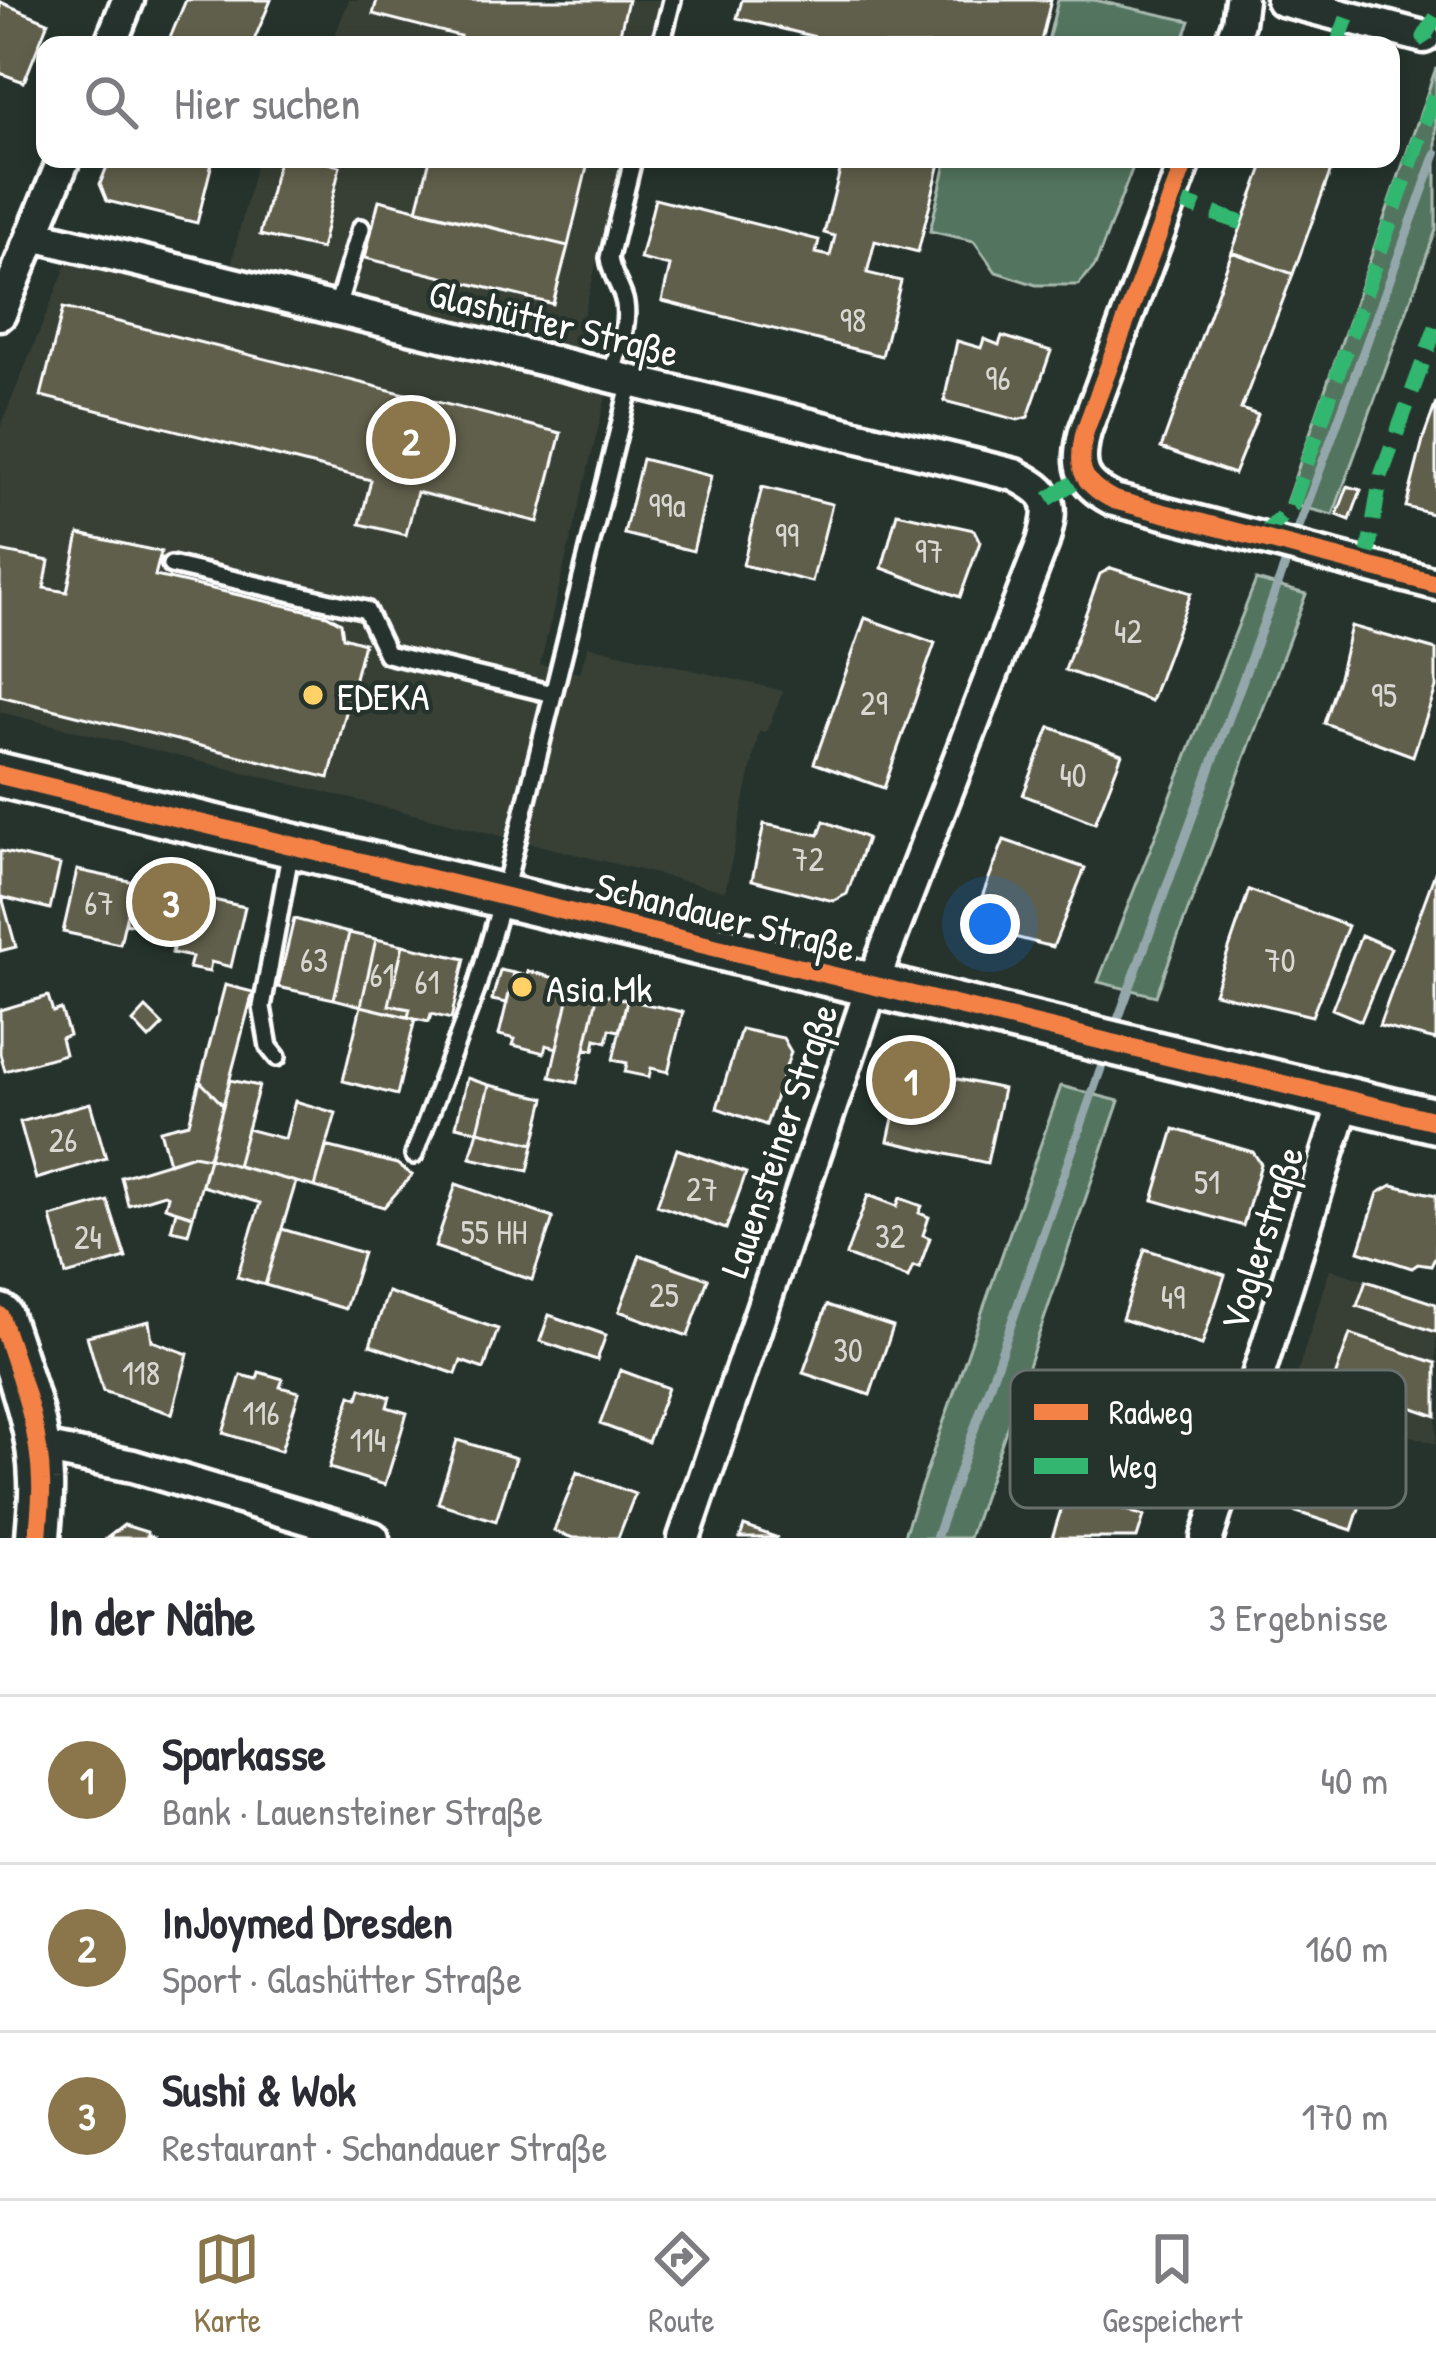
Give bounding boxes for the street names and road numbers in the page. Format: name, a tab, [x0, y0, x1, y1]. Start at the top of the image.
street label: Glashütter Straße	[424, 265, 684, 379]
street label: Schandauer Straße	[591, 858, 861, 974]
street label: Lauensteiner Straße	[706, 996, 850, 1284]
street label: Voglerstraße	[1206, 1139, 1316, 1337]

